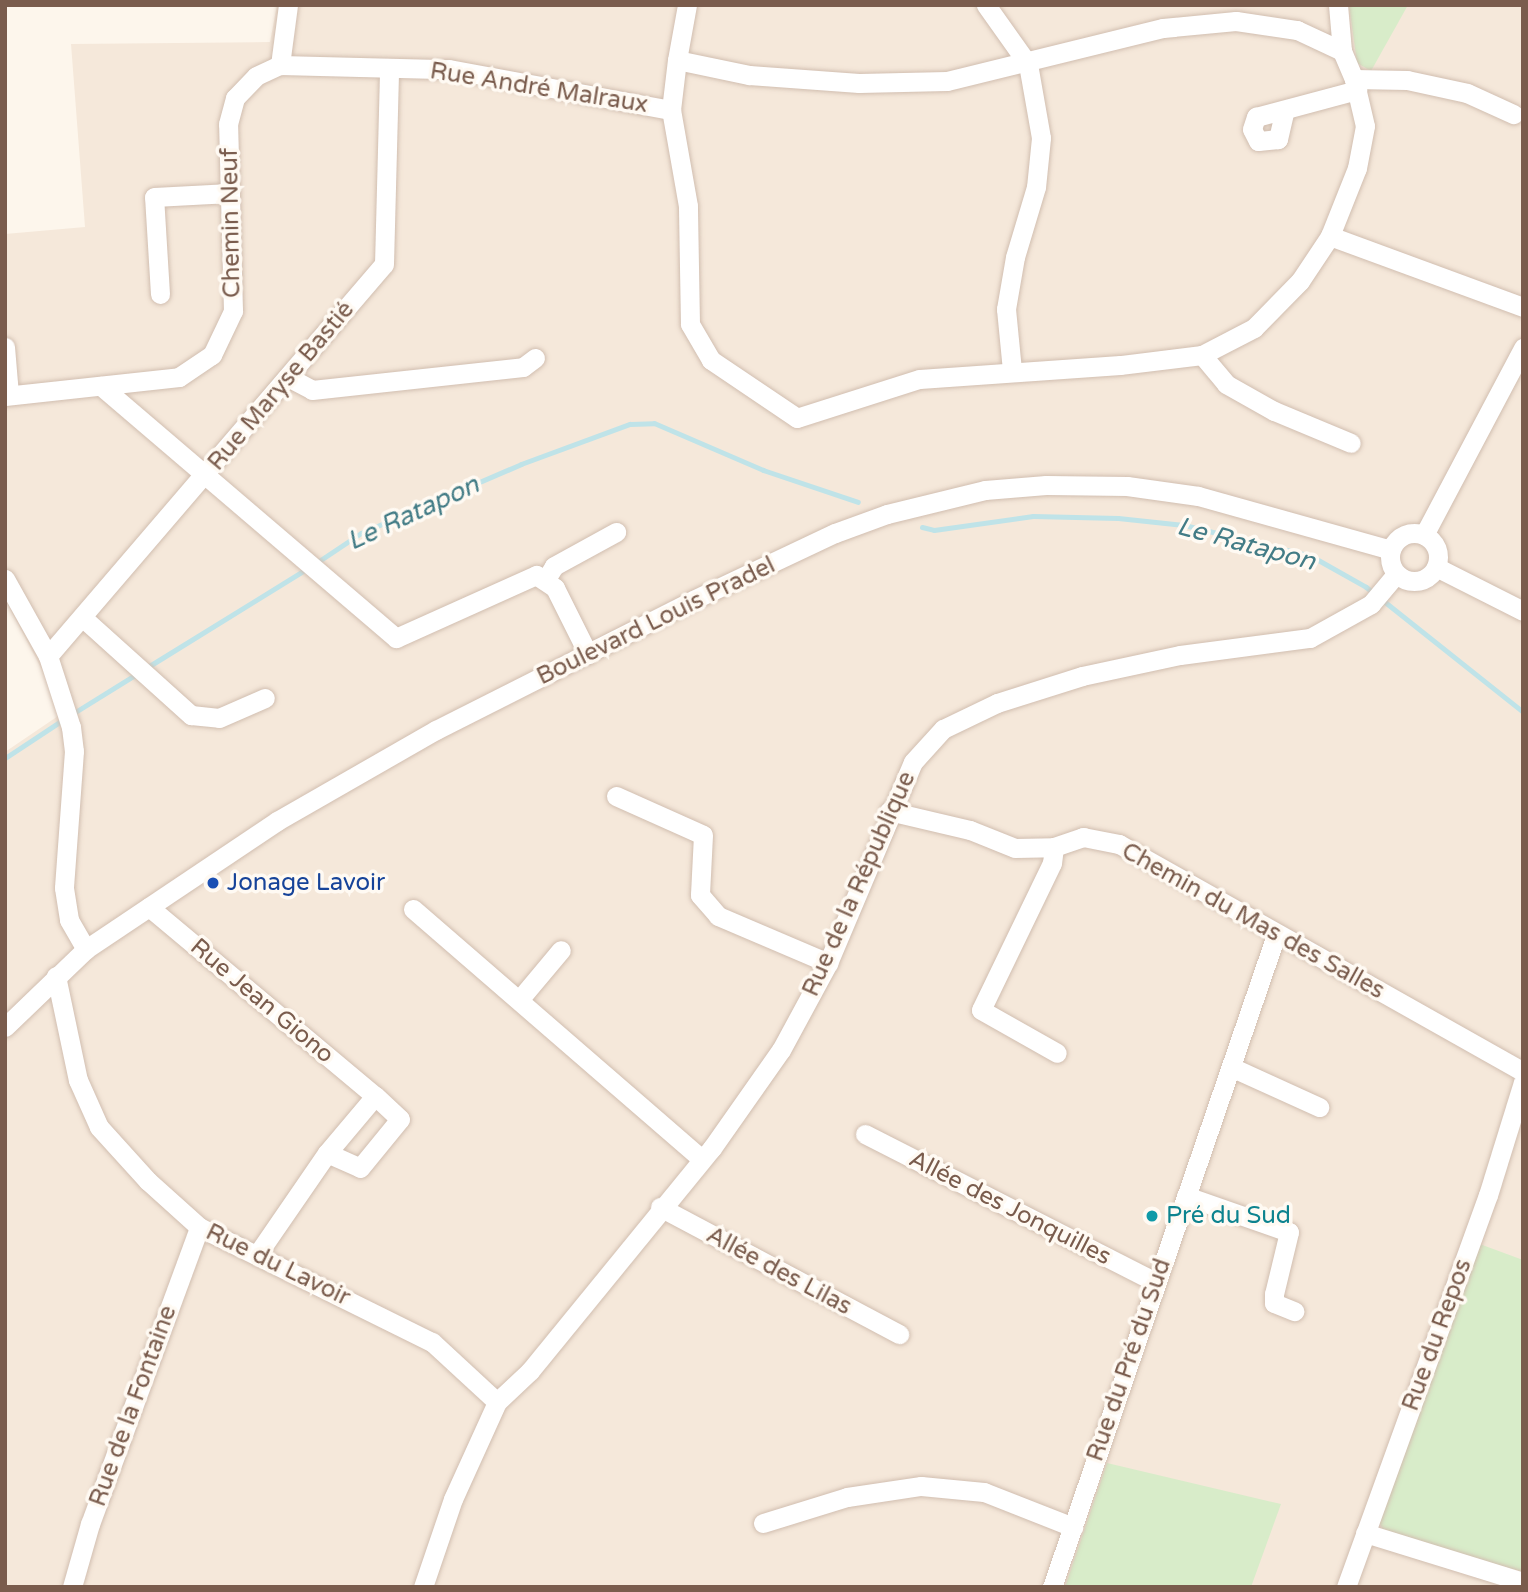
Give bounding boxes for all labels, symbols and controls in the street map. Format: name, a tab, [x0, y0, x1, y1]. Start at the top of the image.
street label: Rue André Malraux	[428, 57, 650, 119]
street label: Chemin Neuf	[215, 148, 247, 298]
street label: Rue Maryse Bastié	[202, 296, 360, 476]
water label: Le Ratapon	[342, 469, 484, 557]
water label: Le Ratapon	[1173, 511, 1319, 577]
street label: Boulevard Louis Pradel	[532, 551, 780, 691]
street label: Rue de la République	[796, 767, 922, 1001]
street label: Chemin du Mas des Salles	[1117, 837, 1389, 1005]
place label: Jonage Lavoir	[227, 869, 385, 897]
marker: Jonage Lavoir	[205, 875, 221, 891]
street label: Rue Jean Giono	[184, 933, 340, 1069]
street label: Allée des Jonquilles	[904, 1145, 1116, 1271]
place label: Pré du Sud	[1166, 1202, 1291, 1230]
marker: Pré du Sud	[1144, 1208, 1160, 1224]
street label: Rue du Lavoir	[201, 1218, 355, 1312]
street label: Allée des Lilas	[701, 1221, 857, 1321]
street label: Rue du Pré du Sud	[1081, 1255, 1177, 1465]
street label: Rue du Repos	[1396, 1255, 1478, 1415]
street label: Rue de la Fontaine	[83, 1302, 183, 1510]

